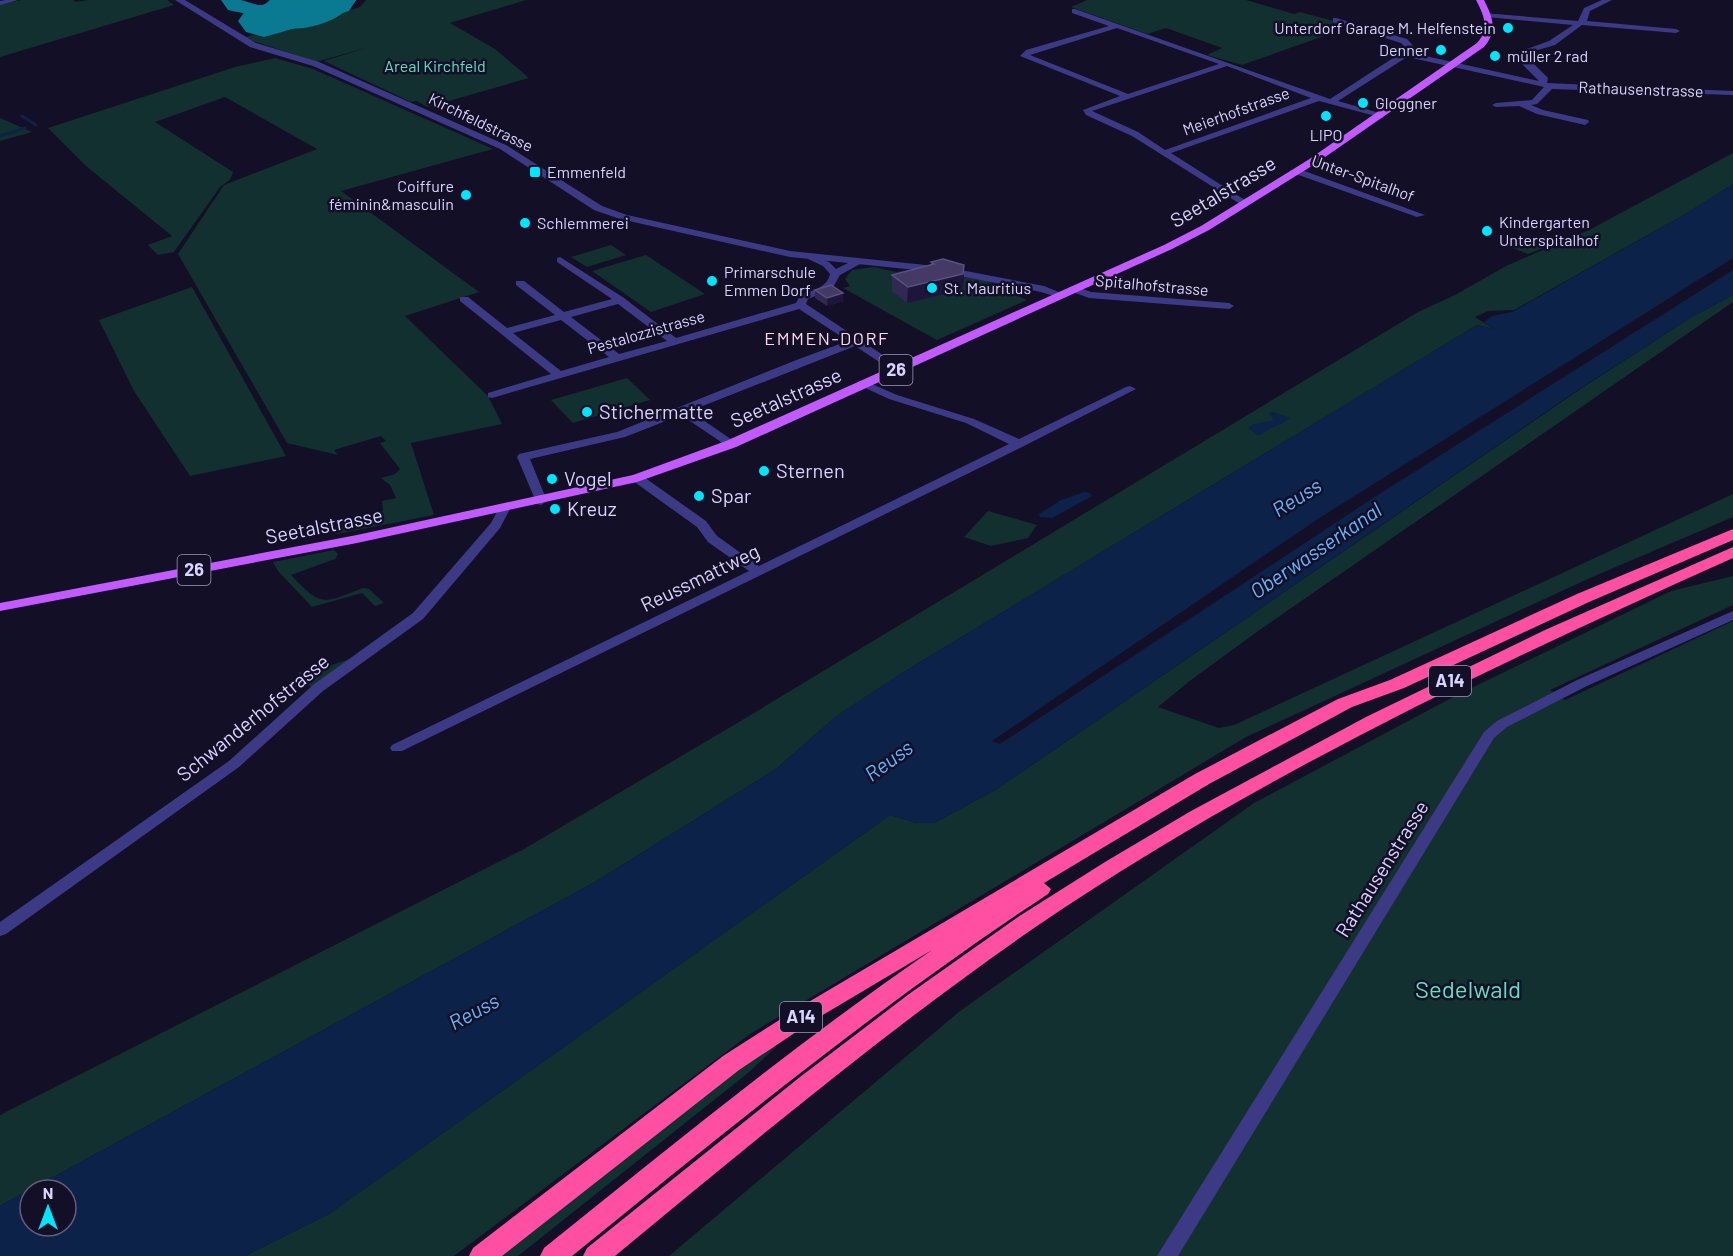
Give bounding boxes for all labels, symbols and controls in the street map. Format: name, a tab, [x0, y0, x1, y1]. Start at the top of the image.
place label: Unterdorf Garage M. Helfenstein	[1274, 18, 1496, 37]
marker: Unterdorf Garage M. Helfenstein	[1501, 21, 1515, 35]
place label: Denner	[1379, 40, 1429, 59]
marker: Denner	[1434, 43, 1448, 57]
place label: müller 2 rad	[1507, 46, 1588, 65]
marker: müller 2 rad	[1488, 49, 1502, 63]
park label: Areal Kirchfeld	[384, 56, 486, 75]
street label: Rathausenstrasse	[1578, 77, 1704, 100]
street label: Meierhofstrasse	[1180, 82, 1292, 139]
street label: Kirchfeldstrasse	[426, 88, 536, 155]
place label: Gloggner	[1375, 93, 1437, 112]
marker: Gloggner	[1356, 96, 1370, 110]
marker: LIPO	[1319, 109, 1333, 123]
place label: LIPO	[1310, 125, 1342, 144]
street label: Seetalstrasse	[1165, 150, 1280, 232]
street label: Unter-Spitalhof	[1309, 150, 1417, 205]
place label: Emmenfeld	[547, 162, 626, 181]
marker: Emmenfeld	[528, 165, 542, 179]
place label: Coiffure féminin&masculin	[329, 176, 454, 213]
marker: Coiffure féminin&masculin	[459, 188, 473, 202]
place label: Kindergarten Unterspitalhof	[1499, 212, 1599, 249]
place label: Schlemmerei	[537, 213, 629, 232]
marker: Schlemmerei	[518, 216, 532, 230]
marker: Kindergarten Unterspitalhof	[1480, 224, 1494, 238]
place label: Primarschule Emmen Dorf	[724, 262, 816, 299]
street label: Spitalhofstrasse	[1095, 270, 1209, 299]
marker: Primarschule Emmen Dorf	[705, 274, 719, 288]
place label: St. Mauritius	[944, 278, 1031, 297]
marker: St. Mauritius	[925, 281, 939, 295]
street label: Pestalozzistrasse	[585, 306, 707, 357]
district label: EMMEN-DORF	[764, 327, 890, 349]
road number: 26	[880, 355, 912, 385]
street label: Seetalstrasse	[726, 362, 845, 432]
place label: Stichermatte	[599, 399, 714, 423]
marker: Stichermatte	[580, 405, 594, 419]
place label: Sternen	[776, 458, 845, 482]
marker: Sternen	[757, 464, 771, 478]
place label: Vogel	[564, 466, 612, 490]
marker: Vogel	[545, 472, 559, 486]
water label: Reuss	[1267, 472, 1326, 522]
place label: Spar	[711, 483, 751, 507]
marker: Spar	[692, 489, 706, 503]
place label: Kreuz	[567, 496, 617, 520]
water label: Oberwasserkanal	[1245, 496, 1386, 603]
street label: Seetalstrasse	[263, 502, 384, 548]
marker: Kreuz	[548, 502, 562, 516]
street label: Reussmattweg	[636, 538, 763, 616]
road number: 26	[178, 555, 210, 585]
street label: Schwanderhofstrasse	[171, 649, 333, 786]
road number: A14	[1429, 666, 1471, 696]
water label: Reuss	[859, 734, 917, 786]
street label: Rathausenstrasse	[1330, 796, 1433, 941]
park label: Sedelwald	[1415, 974, 1521, 1003]
water label: Reuss	[444, 987, 503, 1034]
road number: A14	[780, 1002, 822, 1032]
north arrow	[18, 1178, 78, 1238]
text: N	[43, 1183, 53, 1202]

